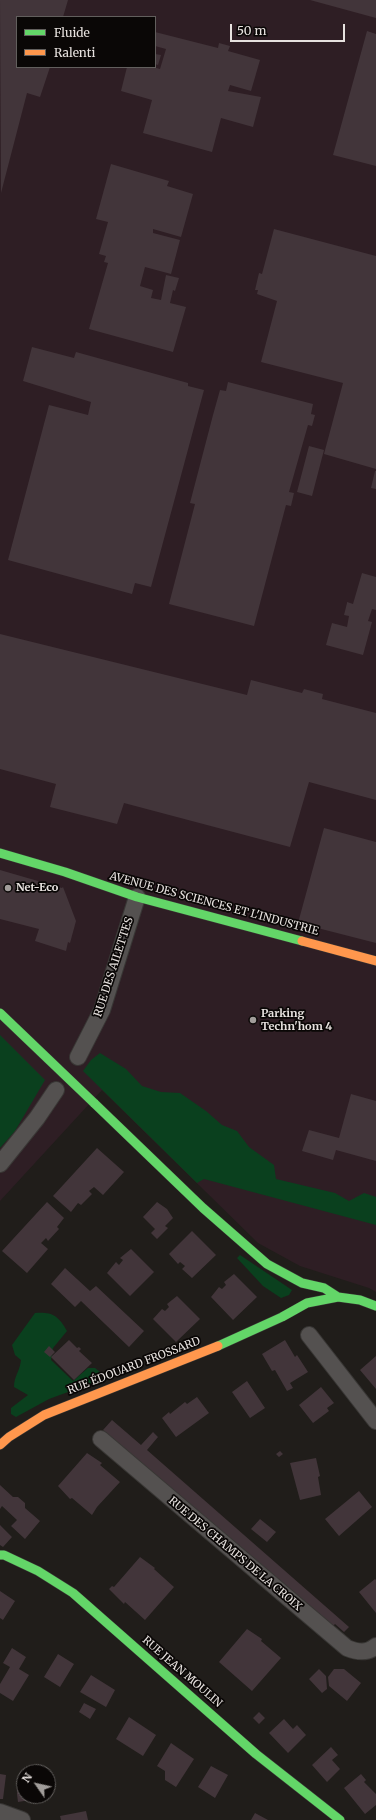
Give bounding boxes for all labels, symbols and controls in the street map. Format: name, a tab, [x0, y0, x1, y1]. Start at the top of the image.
legend	[16, 16, 156, 68]
scale bar	[232, 16, 347, 42]
text: 50 m	[237, 23, 266, 38]
text: Fluide	[54, 25, 90, 40]
text: Ralenti	[54, 45, 95, 60]
street label: AVENUE DES SCIENCES ET L'INDUSTRIE	[108, 870, 320, 938]
place label: Net-Eco	[16, 881, 58, 895]
marker: Net-Eco	[3, 883, 13, 893]
street label: RUE DES AILETTES	[92, 915, 136, 1019]
place label: Parking Techn'hom 4	[261, 1007, 332, 1033]
marker: Parking Techn'hom 4	[248, 1015, 258, 1025]
street label: RUE ÉDOUARD FROSSARD	[66, 1335, 202, 1397]
street label: RUE DES CHAMPS DE LA CROIX	[166, 1494, 304, 1614]
street label: RUE JEAN MOULIN	[139, 1634, 225, 1710]
north arrow	[16, 1764, 56, 1804]
text: N	[19, 1770, 35, 1785]

